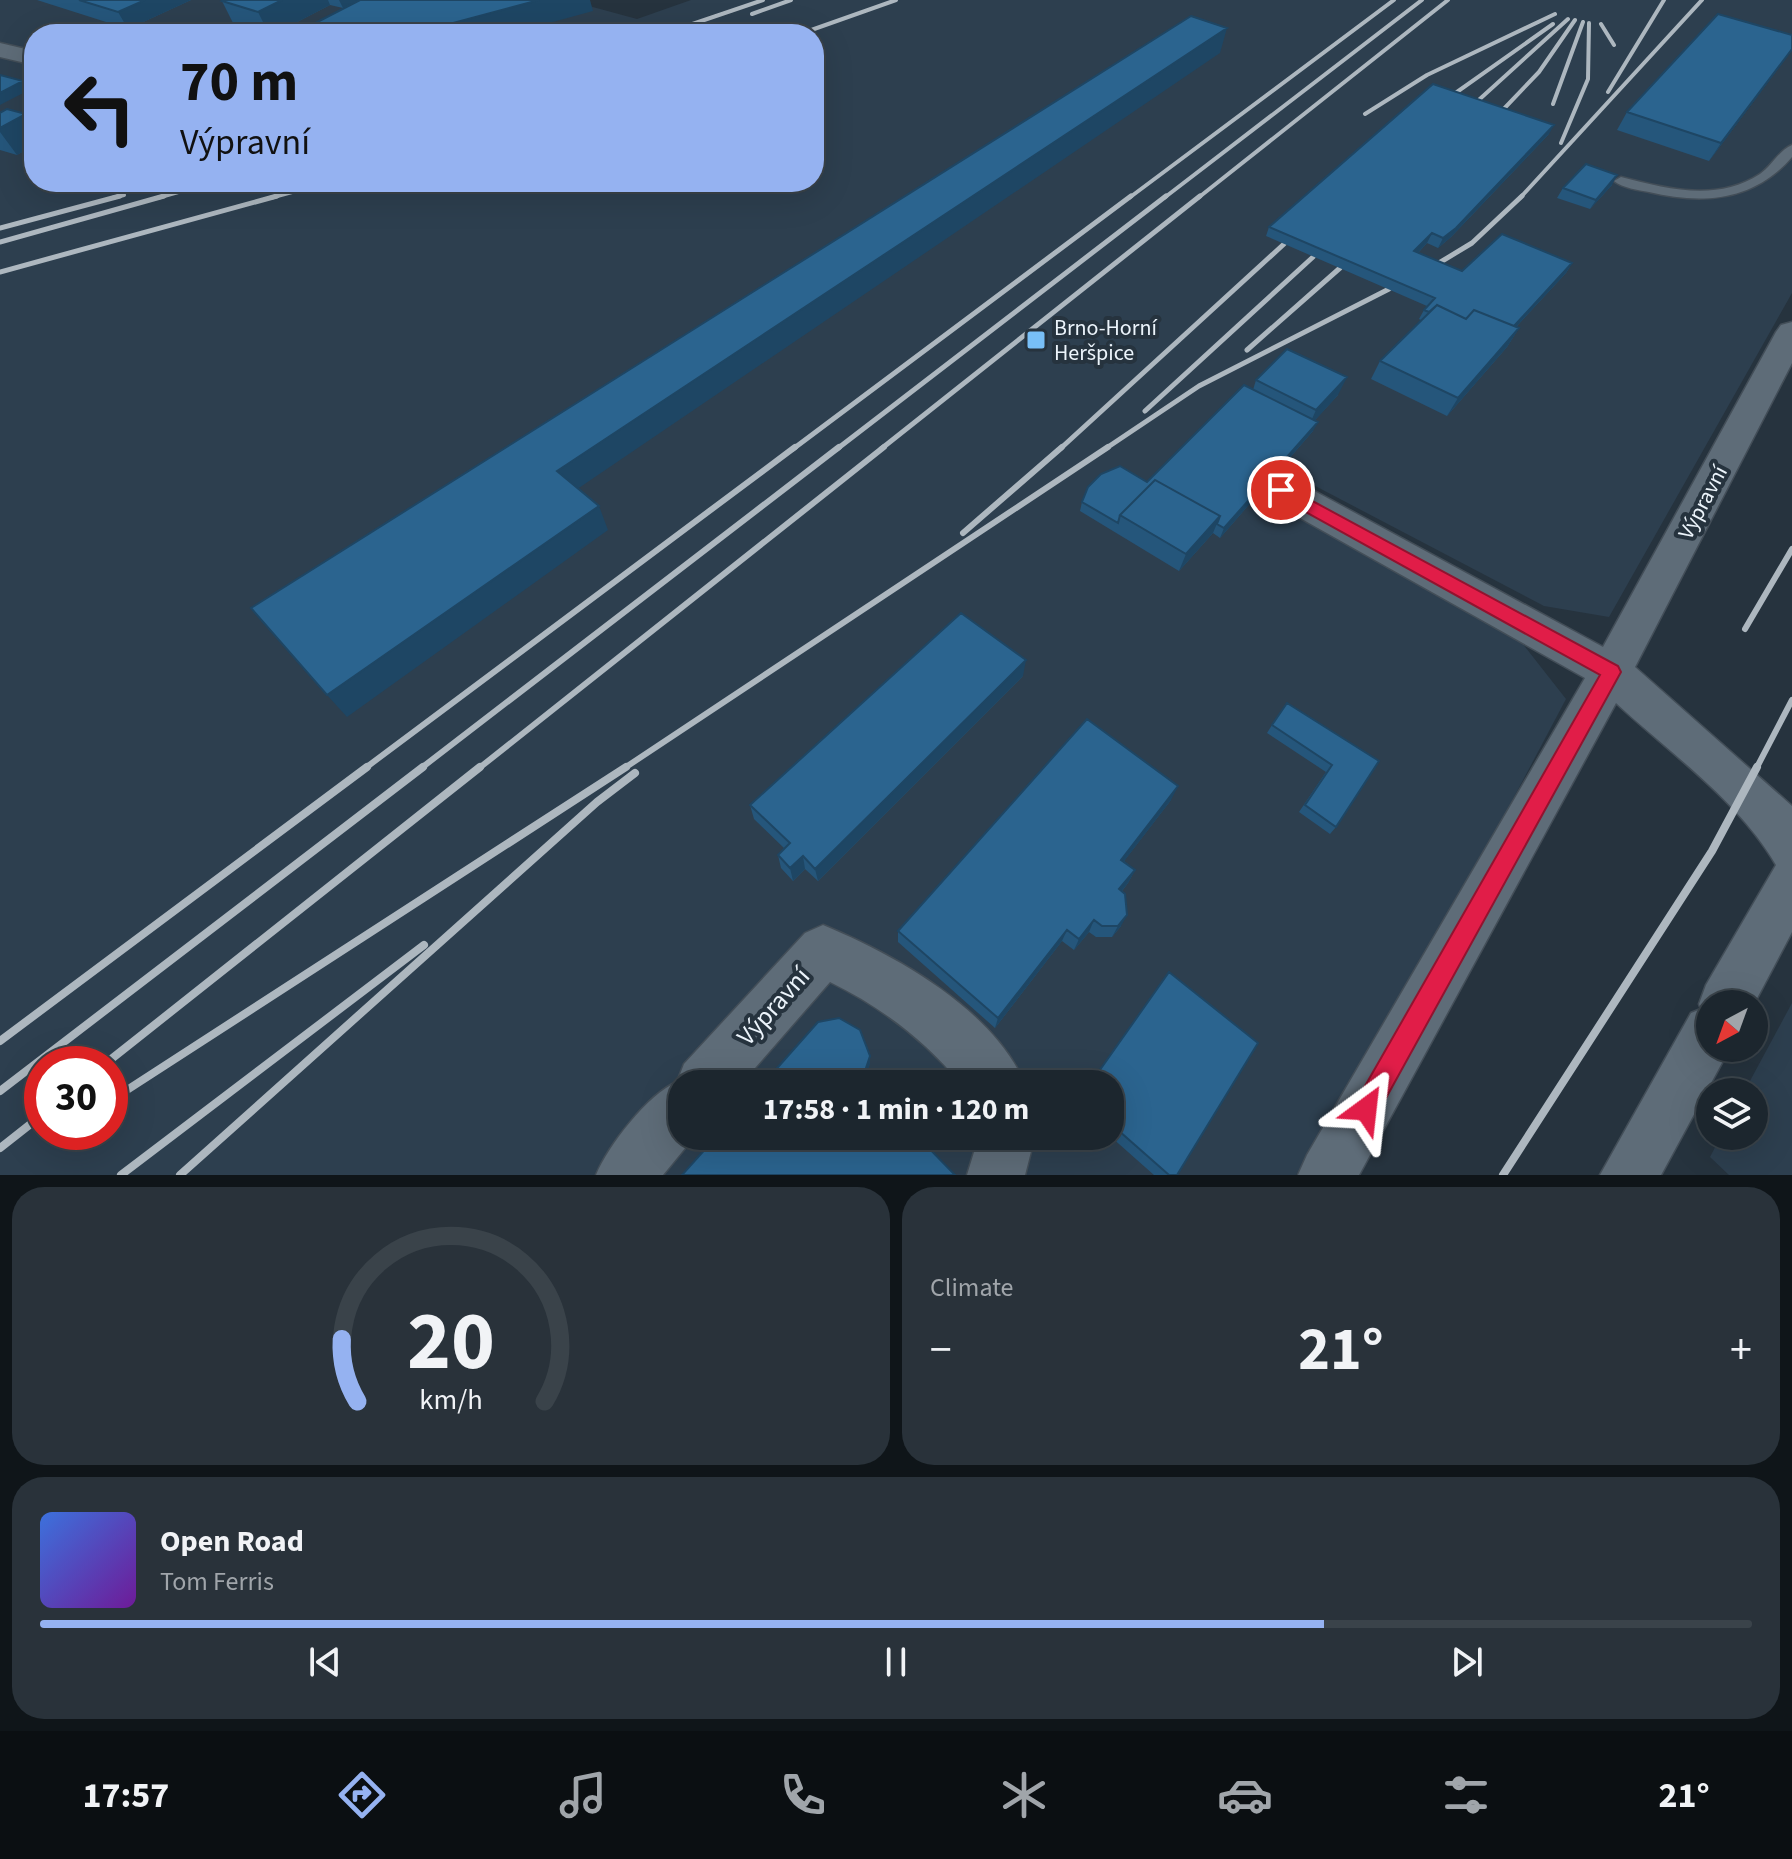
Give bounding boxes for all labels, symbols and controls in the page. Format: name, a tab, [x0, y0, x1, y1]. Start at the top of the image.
text: 70 m	[180, 43, 298, 122]
icon: left	[48, 56, 152, 160]
text: Výpravní	[180, 117, 310, 168]
place label: Brno-Horní Heršpice	[1054, 312, 1157, 369]
marker: Brno-Horní Heršpice	[1025, 329, 1047, 351]
pin	[1247, 456, 1315, 524]
street label: Výpravní	[1670, 459, 1736, 545]
icon: arrive	[1259, 468, 1303, 512]
street label: Výpravní	[728, 958, 820, 1054]
north arrow	[1696, 990, 1768, 1062]
map controls	[1696, 990, 1768, 1150]
speed limit sign: 30	[24, 1046, 128, 1150]
position arrow	[1324, 1067, 1408, 1151]
button: layers	[1696, 1078, 1768, 1150]
text: 17:58 · 1 min · 120 m	[763, 1088, 1029, 1131]
text: Climate	[930, 1269, 1014, 1306]
text: 20	[407, 1283, 495, 1401]
text: 21°	[1298, 1308, 1384, 1393]
text: −	[930, 1319, 952, 1382]
text: +	[1730, 1319, 1752, 1382]
text: km/h	[419, 1380, 483, 1420]
text: Open Road	[160, 1520, 304, 1563]
text: Tom Ferris	[160, 1563, 274, 1600]
icon: previous	[303, 1640, 347, 1684]
icon: pause	[874, 1640, 918, 1684]
icon: next	[1445, 1640, 1489, 1684]
icon: directions	[334, 1767, 390, 1823]
icon: music	[555, 1767, 611, 1823]
icon: phone	[775, 1767, 831, 1823]
icon: climate	[996, 1767, 1052, 1823]
icon: car	[1217, 1767, 1273, 1823]
icon: filters	[1438, 1767, 1494, 1823]
text: 17:57	[82, 1770, 169, 1821]
text: 21°	[1658, 1770, 1710, 1821]

